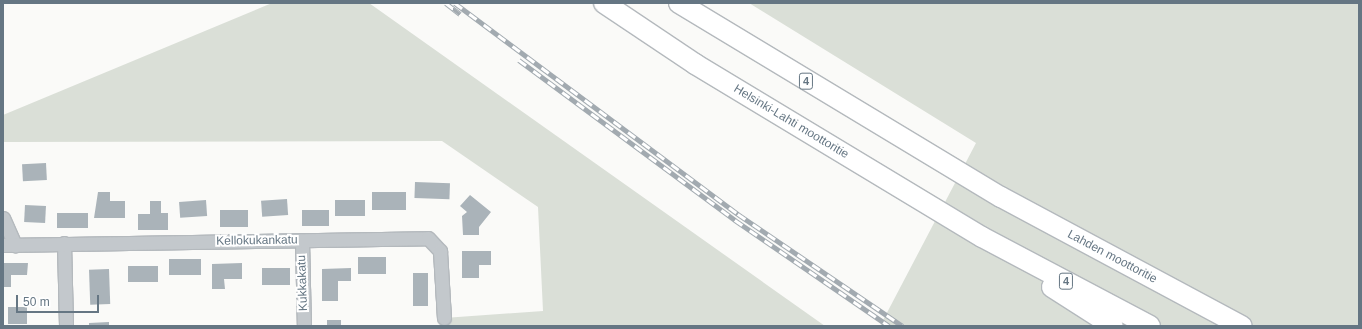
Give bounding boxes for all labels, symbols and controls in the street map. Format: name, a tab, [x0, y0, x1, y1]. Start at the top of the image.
road number: 4	[798, 72, 814, 90]
street label: Helsinki-Lahti moottoritie	[731, 82, 851, 162]
street label: Lahden moottoritie	[1065, 227, 1159, 287]
street label: Kellokukankatu	[216, 233, 298, 249]
street label: Kukkakatu	[295, 255, 311, 311]
road number: 4	[1058, 272, 1074, 290]
scale bar	[18, 287, 101, 313]
text: 50 m	[23, 295, 50, 309]

